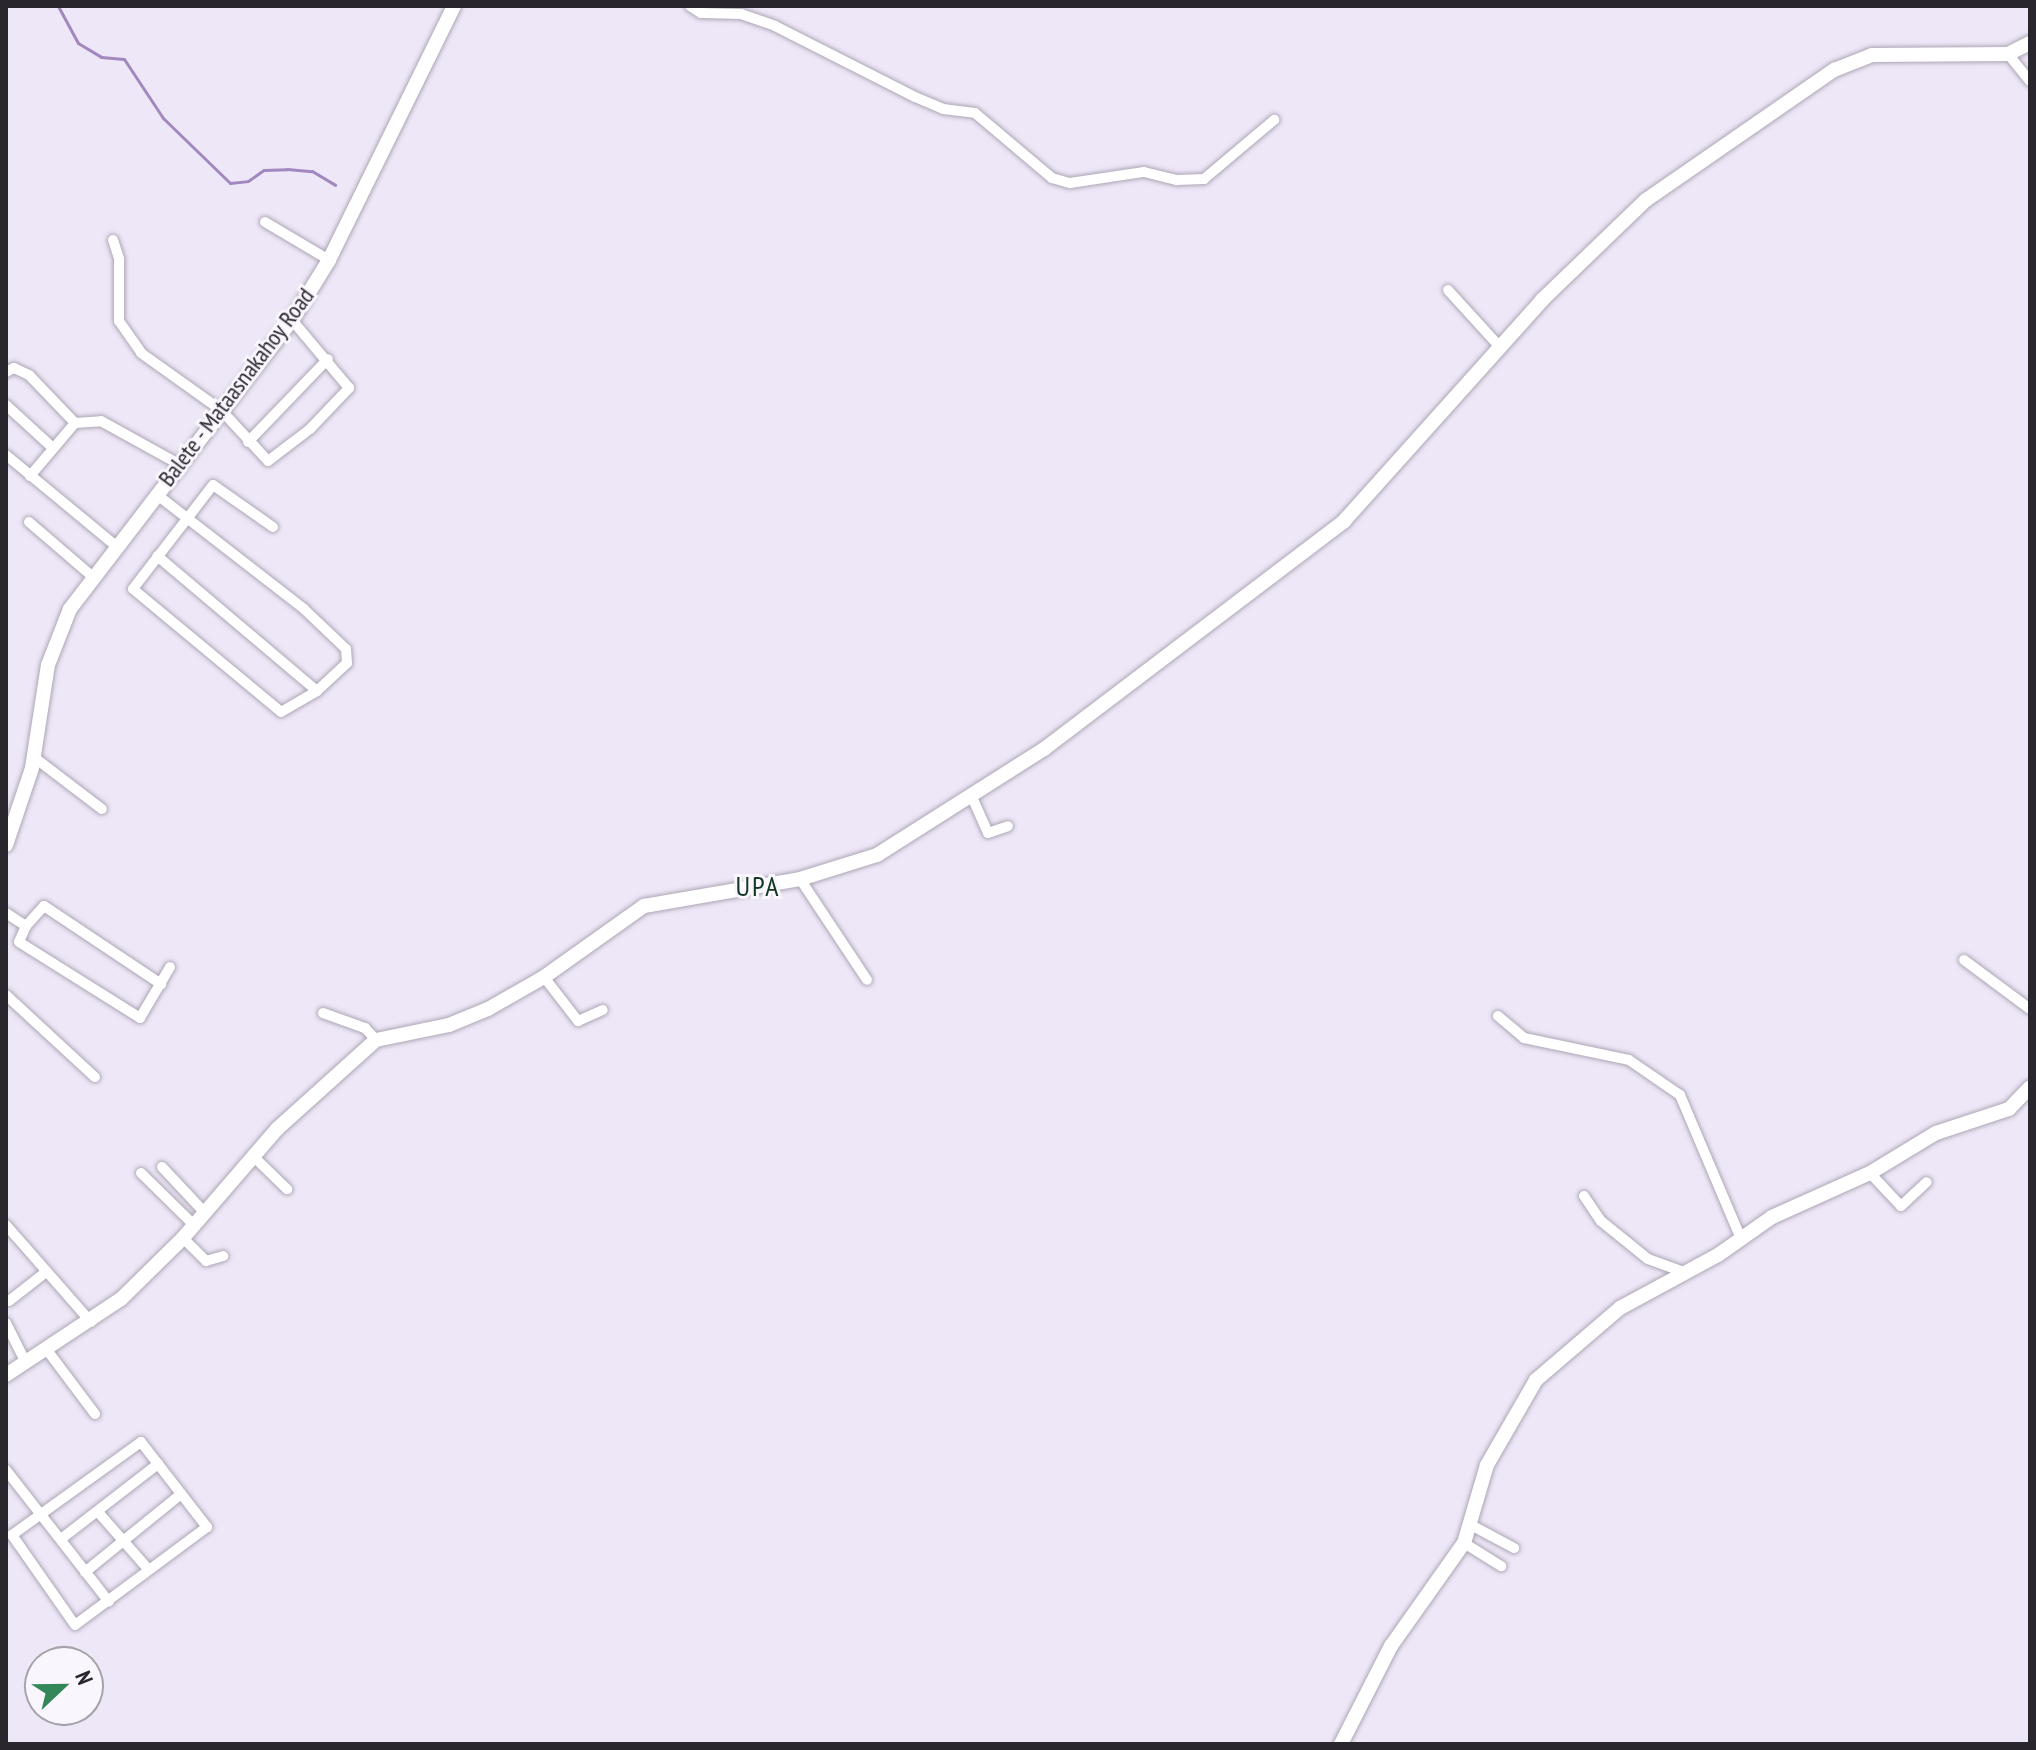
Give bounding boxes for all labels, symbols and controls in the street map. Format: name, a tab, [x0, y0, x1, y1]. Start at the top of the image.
street label: Balete - Mataasnakahoy Road	[151, 281, 321, 493]
district label: UPA	[736, 869, 780, 903]
north arrow	[24, 1646, 104, 1726]
text: N	[69, 1667, 100, 1689]

